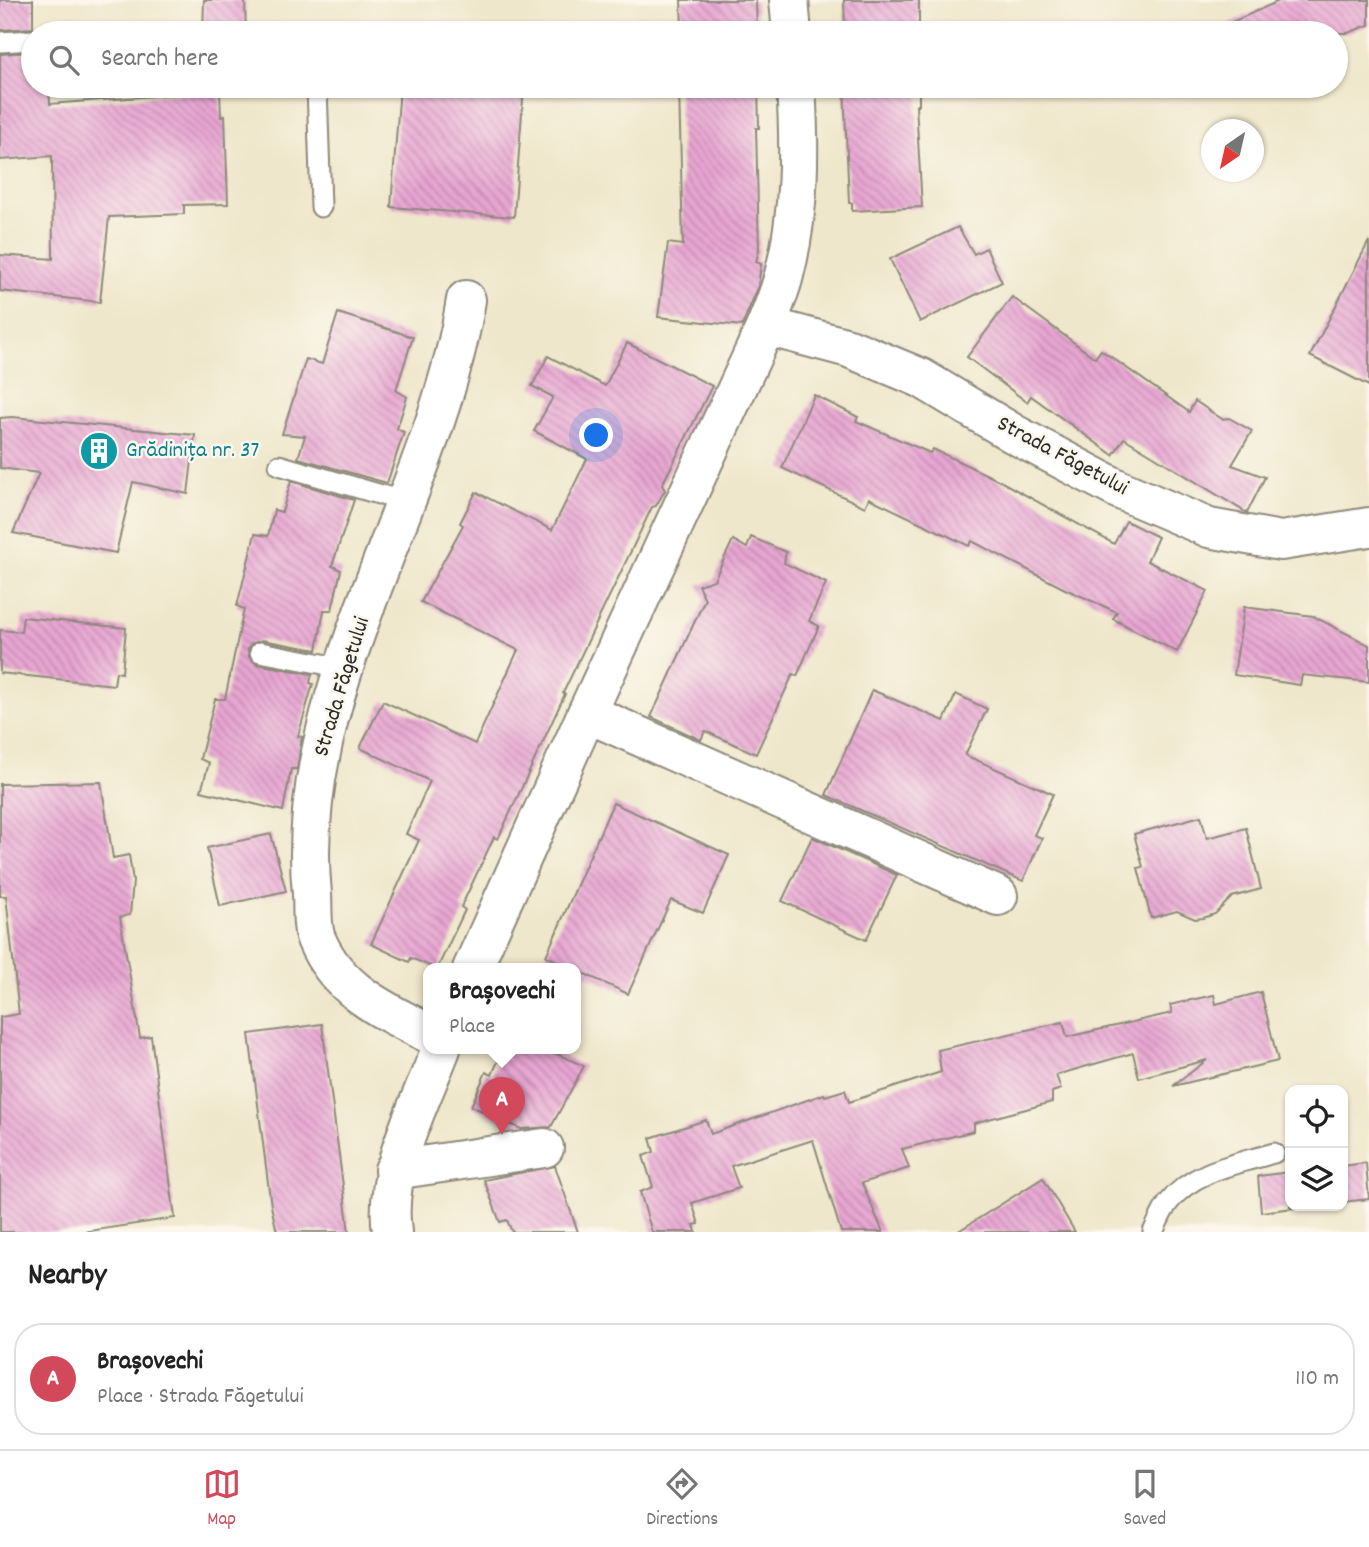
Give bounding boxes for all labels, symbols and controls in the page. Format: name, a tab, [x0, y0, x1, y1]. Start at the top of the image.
search box	[21, 21, 1348, 98]
icon: search	[45, 41, 83, 79]
text: Search here	[101, 41, 219, 78]
north arrow	[1201, 119, 1264, 182]
street label: Strada Făgetului	[990, 408, 1134, 506]
your location	[579, 418, 613, 452]
building icon: Grădinița nr. 37	[78, 430, 120, 472]
place label: Grădinița nr. 37	[126, 435, 259, 468]
street label: Strada Făgetului	[306, 613, 380, 761]
popup	[423, 963, 581, 1054]
text: Brașovechi	[449, 974, 555, 1011]
text: Place	[449, 1011, 495, 1044]
pin: A	[479, 1077, 525, 1135]
map controls	[1285, 1085, 1348, 1211]
button: locate	[1285, 1085, 1348, 1148]
button: layers	[1285, 1148, 1348, 1211]
text: Nearby	[28, 1256, 106, 1299]
text: Brașovechi	[97, 1344, 203, 1381]
text: A	[47, 1363, 59, 1396]
text: 110 m	[1295, 1363, 1339, 1396]
text: Place · Strada Făgetului	[97, 1381, 304, 1414]
tab: Map	[203, 1465, 241, 1534]
tab: Directions	[646, 1465, 718, 1534]
tab: Saved	[1124, 1465, 1166, 1534]

